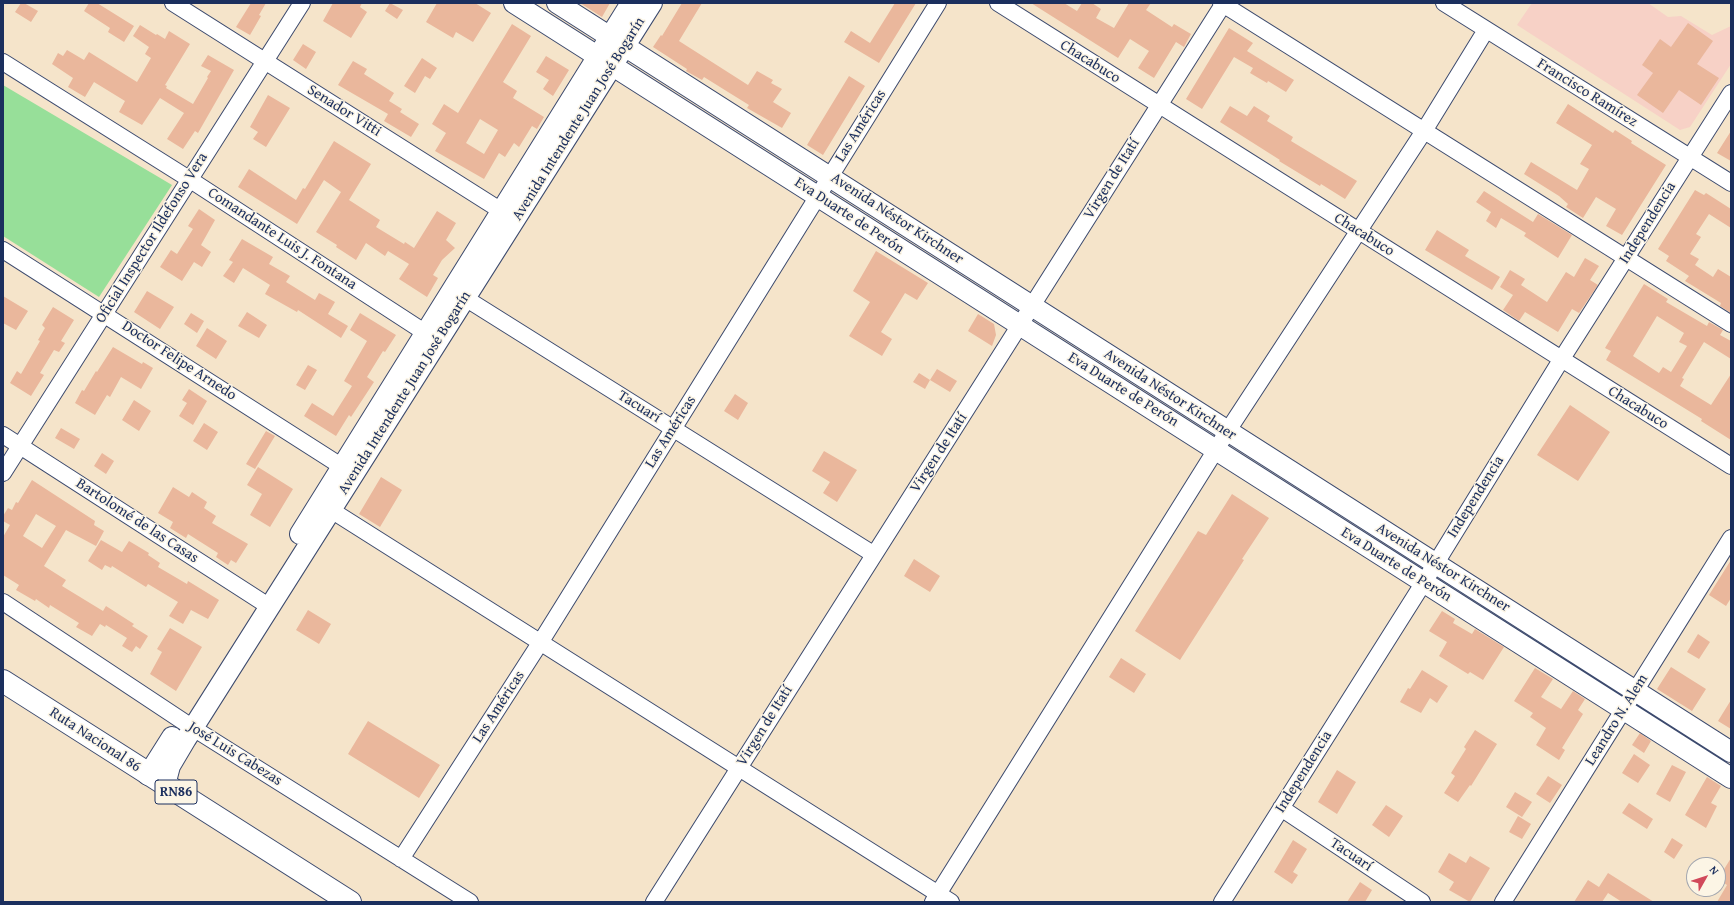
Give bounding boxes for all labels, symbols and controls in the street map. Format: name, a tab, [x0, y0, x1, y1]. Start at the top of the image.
street label: Avenida Intendente Juan José Bogarín	[509, 14, 649, 224]
street label: Chacabuco	[1057, 36, 1123, 88]
street label: Francisco Ramírez	[1533, 55, 1641, 131]
street label: Senador Vitti	[304, 81, 384, 141]
street label: Las Américas	[832, 86, 890, 166]
street label: Virgen de Itatí	[1080, 136, 1144, 222]
street label: Oficial Inspector Ildefonso Vera	[92, 149, 212, 327]
street label: Avenida Néstor Kirchner	[827, 169, 967, 269]
street label: Eva Duarte de Perón	[791, 174, 907, 258]
street label: Independencia	[1616, 179, 1680, 267]
street label: Comandante Luis J. Fontana	[204, 184, 360, 294]
street label: Chacabuco	[1331, 209, 1397, 261]
street label: Avenida Intendente Juan José Bogarín	[335, 288, 475, 498]
street label: Doctor Felipe Arnedo	[118, 317, 240, 405]
street label: Avenida Néstor Kirchner	[1100, 345, 1240, 445]
street label: Eva Duarte de Perón	[1064, 349, 1182, 431]
street label: Chacabuco	[1605, 382, 1671, 434]
street label: Tacuarí	[614, 387, 664, 427]
street label: Las Américas	[642, 392, 700, 472]
street label: Virgen de Itatí	[907, 410, 971, 496]
street label: Independencia	[1444, 453, 1508, 541]
street label: Bartolomé de las Casas	[72, 475, 202, 567]
street label: Avenida Néstor Kirchner	[1373, 519, 1513, 617]
street label: Eva Duarte de Perón	[1337, 524, 1455, 606]
street label: Las Américas	[469, 668, 529, 746]
street label: Leandro N. Alem	[1582, 671, 1652, 769]
street label: Virgen de Itatí	[733, 683, 797, 769]
street label: Ruta Nacional 86	[46, 704, 144, 776]
street label: José Luis Cabezas	[185, 718, 285, 790]
street label: Independencia	[1272, 728, 1336, 816]
road number: RN86	[155, 780, 197, 804]
street label: Tacuarí	[1326, 834, 1376, 876]
north arrow	[1686, 857, 1726, 897]
text: N	[1706, 862, 1723, 878]

